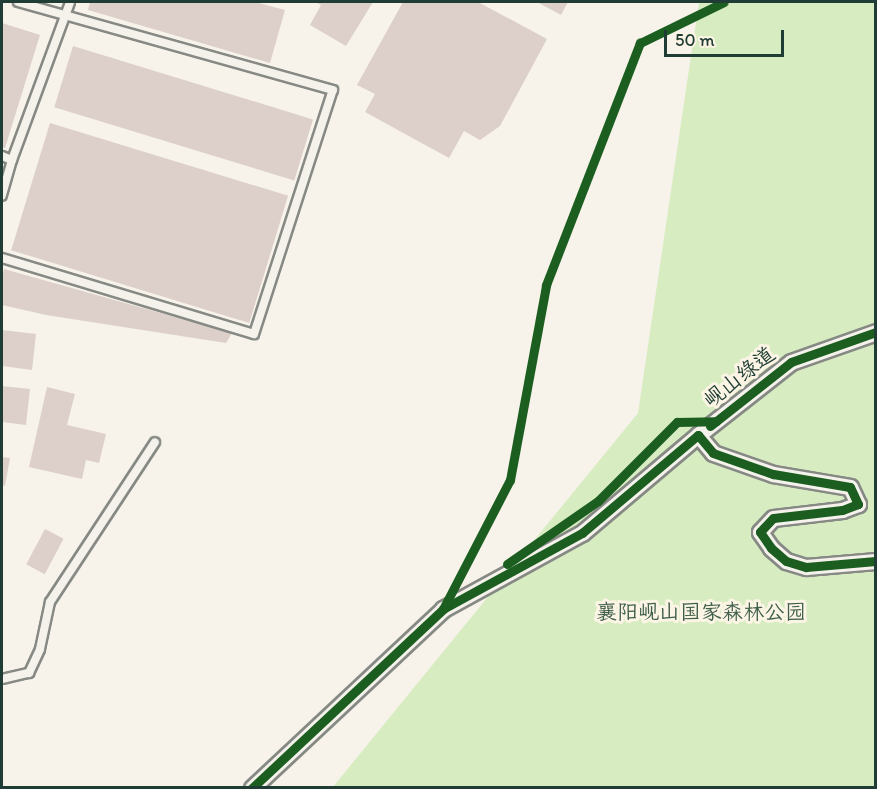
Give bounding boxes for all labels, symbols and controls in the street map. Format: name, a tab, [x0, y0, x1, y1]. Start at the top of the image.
scale bar	[667, 18, 787, 56]
text: 50 m	[675, 29, 715, 51]
street label: 岘山绿道	[698, 341, 780, 413]
park label: 襄阳岘山国家森林公园	[596, 599, 806, 625]

